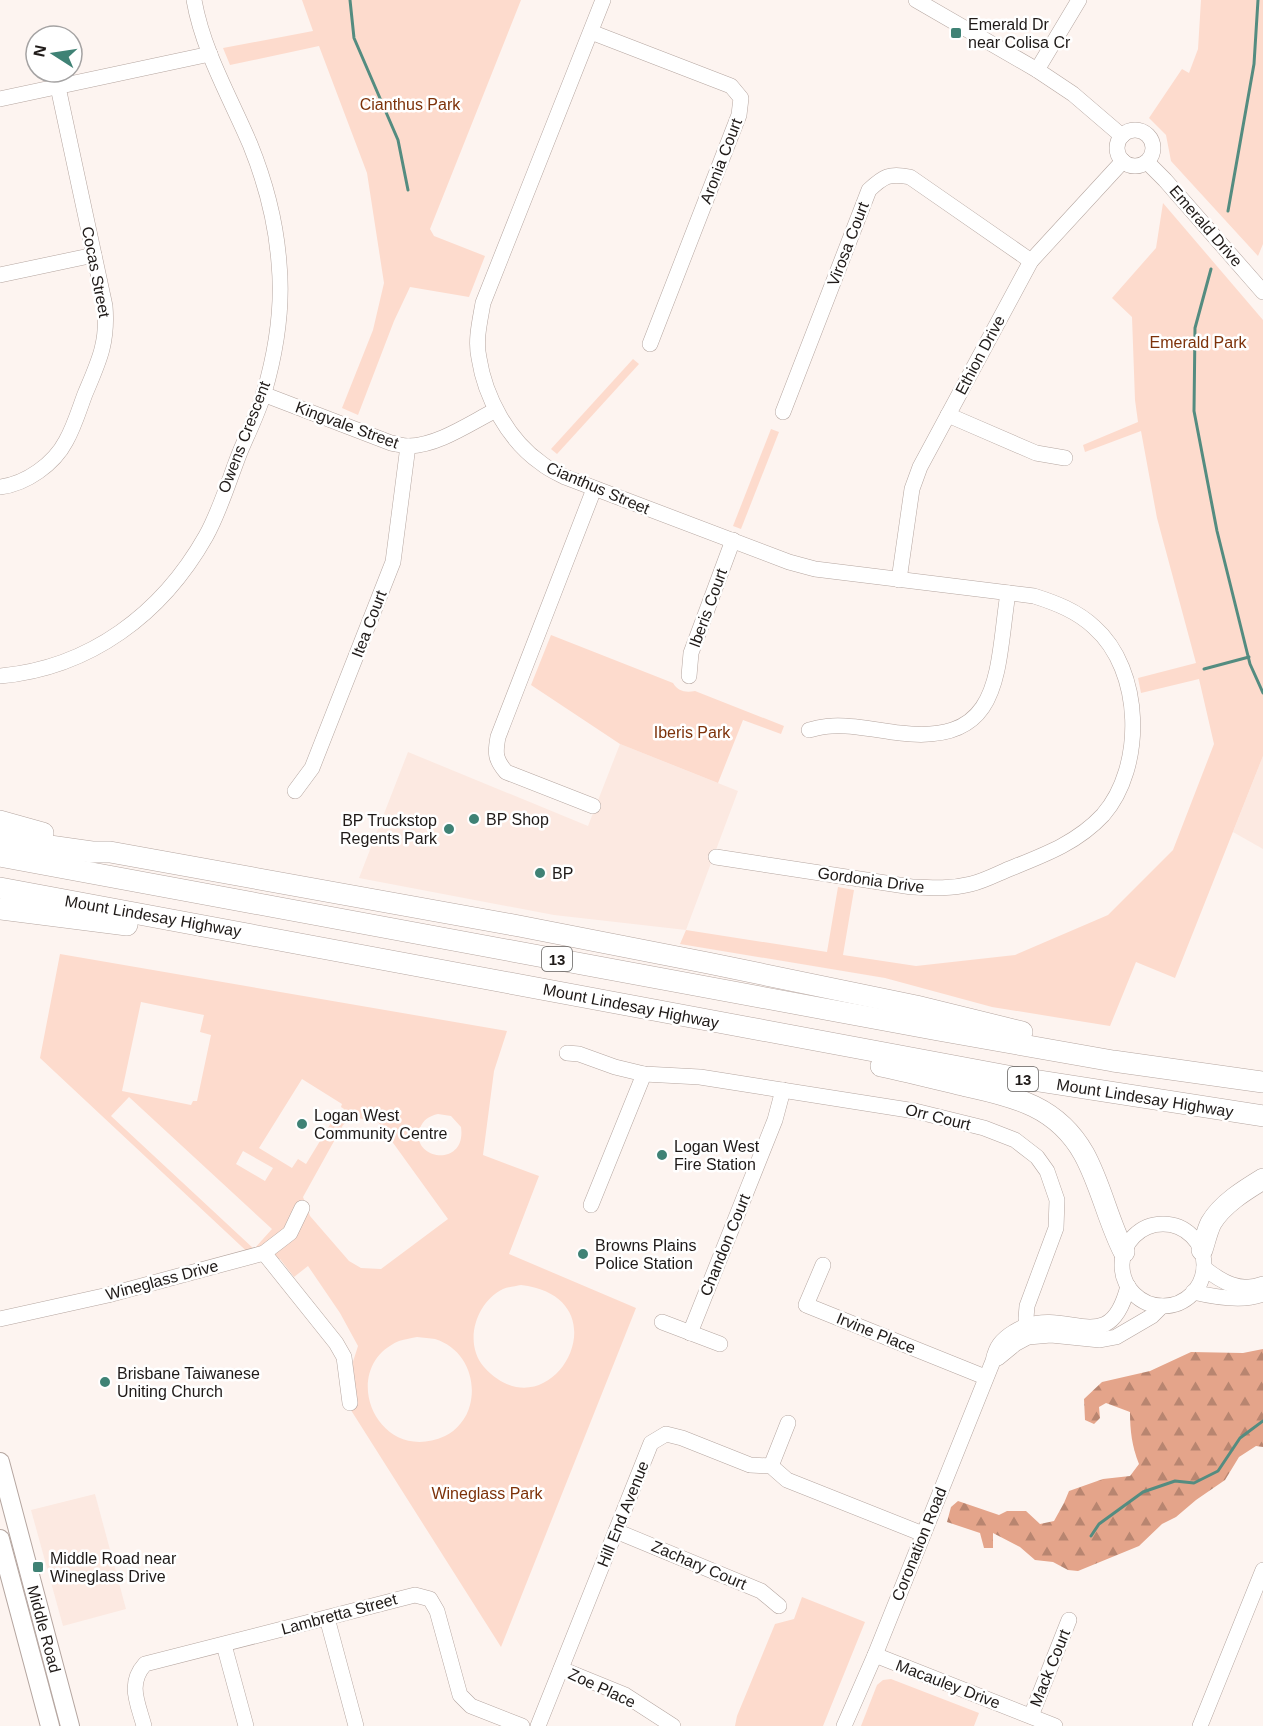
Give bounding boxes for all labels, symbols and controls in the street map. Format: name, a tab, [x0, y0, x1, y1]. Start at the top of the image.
place label: Emerald Dr near Colisa Cr	[968, 16, 1071, 51]
north arrow	[24, 24, 84, 84]
marker: Emerald Dr near Colisa Cr	[949, 26, 963, 40]
text: N	[30, 44, 49, 58]
park label: Cianthus Park	[360, 96, 461, 113]
street label: Aronia Court	[697, 116, 745, 206]
street label: Emerald Drive	[1166, 182, 1246, 270]
street label: Virosa Court	[824, 199, 872, 288]
street label: Cocas Street	[79, 225, 113, 320]
street label: Ethion Drive	[952, 312, 1008, 397]
park label: Emerald Park	[1150, 334, 1247, 351]
street label: Owens Crescent	[215, 378, 273, 495]
street label: Kingvale Street	[293, 398, 401, 452]
street label: Cianthus Street	[544, 459, 653, 518]
street label: Iberis Court	[686, 566, 730, 650]
street label: Itea Court	[348, 588, 390, 660]
park label: Iberis Park	[654, 724, 731, 741]
place label: BP Shop	[486, 811, 549, 828]
place label: BP Truckstop Regents Park	[340, 812, 438, 847]
marker: BP Shop	[467, 812, 481, 826]
marker: BP Truckstop Regents Park	[442, 822, 456, 836]
street label: Gordonia Drive	[817, 864, 926, 896]
place label: BP	[552, 865, 573, 882]
marker: BP	[533, 866, 547, 880]
street label: Mount Lindesay Highway	[63, 892, 243, 940]
road number: 13	[542, 947, 572, 971]
street label: Mount Lindesay Highway	[542, 981, 720, 1031]
road number: 13	[1008, 1067, 1038, 1091]
street label: Mount Lindesay Highway	[1055, 1076, 1235, 1120]
street label: Orr Court	[904, 1101, 973, 1133]
place label: Logan West Community Centre	[314, 1107, 447, 1142]
marker: Logan West Community Centre	[295, 1117, 309, 1131]
place label: Logan West Fire Station	[674, 1138, 760, 1173]
marker: Logan West Fire Station	[655, 1148, 669, 1162]
street label: Chandon Court	[697, 1191, 753, 1298]
place label: Browns Plains Police Station	[595, 1237, 696, 1272]
marker: Browns Plains Police Station	[576, 1247, 590, 1261]
street label: Wineglass Drive	[104, 1257, 220, 1303]
street label: Irvine Place	[834, 1309, 918, 1357]
place label: Brisbane Taiwanese Uniting Church	[117, 1365, 260, 1400]
marker: Brisbane Taiwanese Uniting Church	[98, 1375, 112, 1389]
street label: Hill End Avenue	[594, 1458, 652, 1569]
park label: Wineglass Park	[431, 1485, 544, 1502]
street label: Coronation Road	[888, 1485, 950, 1603]
street label: Zachary Court	[649, 1537, 749, 1593]
place label: Middle Road near Wineglass Drive	[50, 1550, 177, 1585]
marker: Middle Road near Wineglass Drive	[31, 1560, 45, 1574]
street label: Middle Road	[24, 1583, 64, 1675]
street label: Lambretta Street	[279, 1590, 399, 1638]
street label: Mack Court	[1027, 1626, 1073, 1709]
street label: Macauley Drive	[893, 1656, 1003, 1712]
street label: Zoe Place	[566, 1665, 638, 1711]

